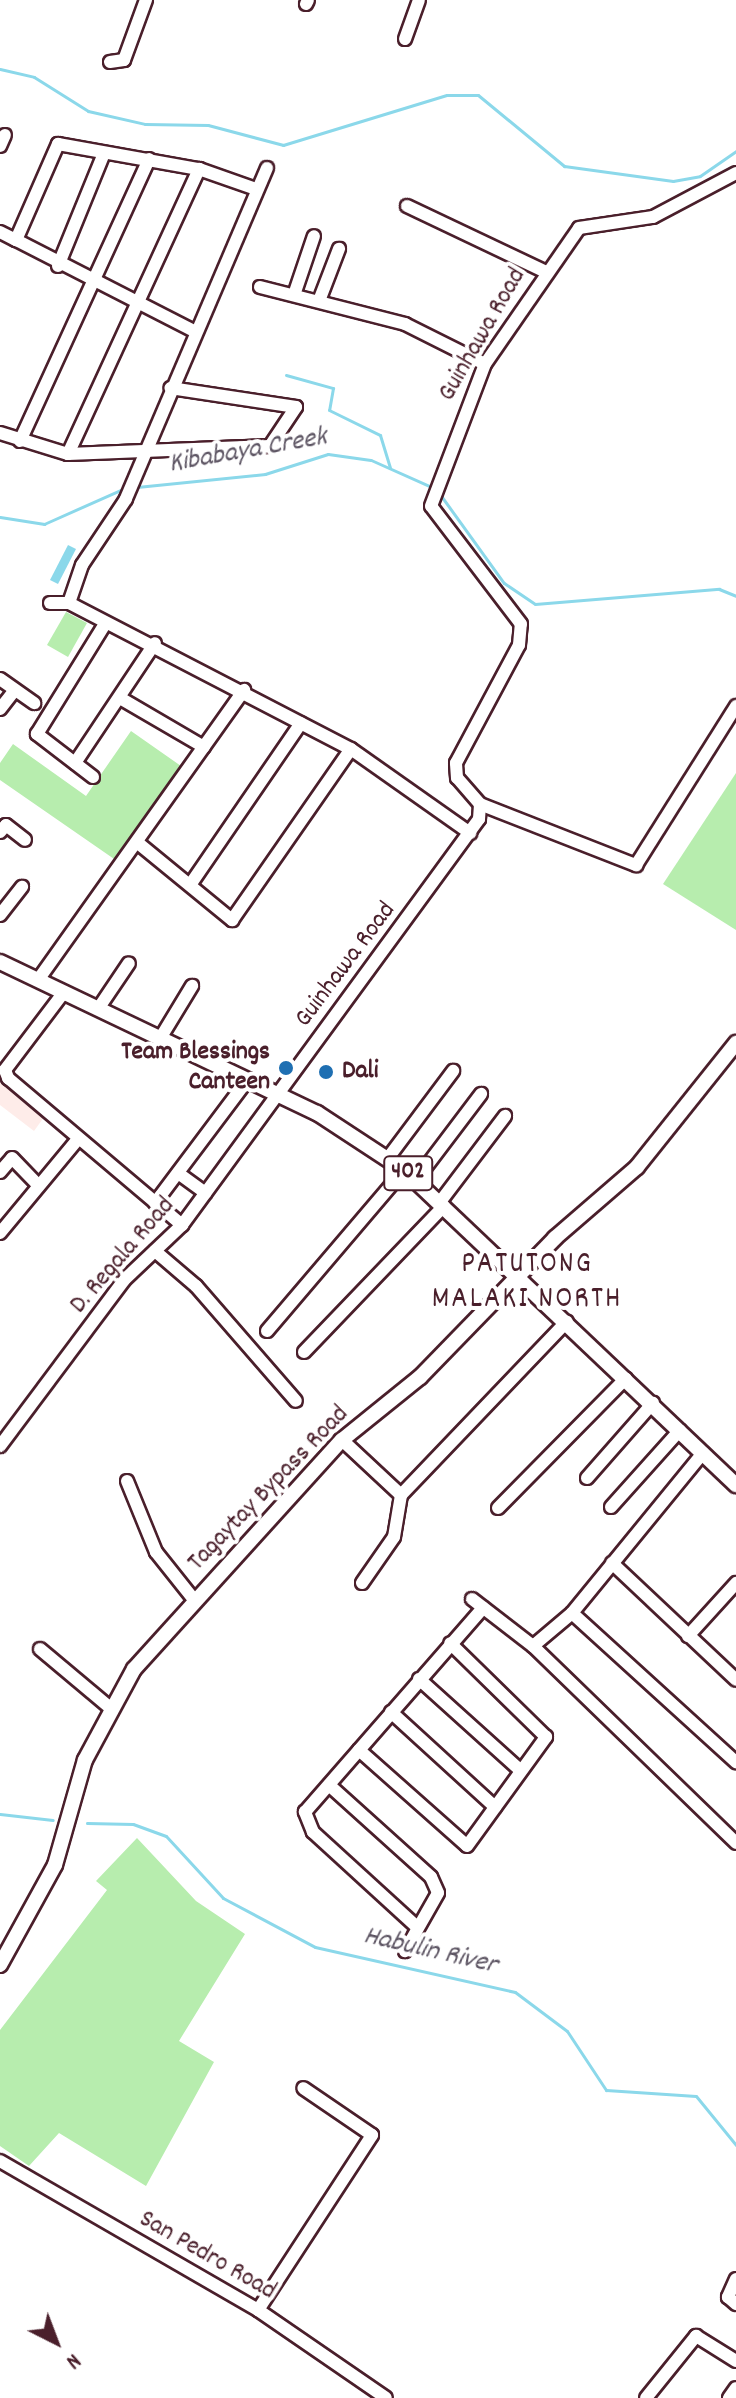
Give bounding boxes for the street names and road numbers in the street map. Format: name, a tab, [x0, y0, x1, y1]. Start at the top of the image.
street label: Guinhawa Road	[432, 263, 534, 407]
street label: Guinhawa Road	[289, 896, 403, 1034]
road number: 402	[382, 1153, 434, 1193]
street label: D. Regala Road	[64, 1191, 182, 1321]
street label: Tagaytay Bypass Road	[182, 1400, 356, 1578]
street label: San Pedro Road	[133, 2204, 281, 2308]

